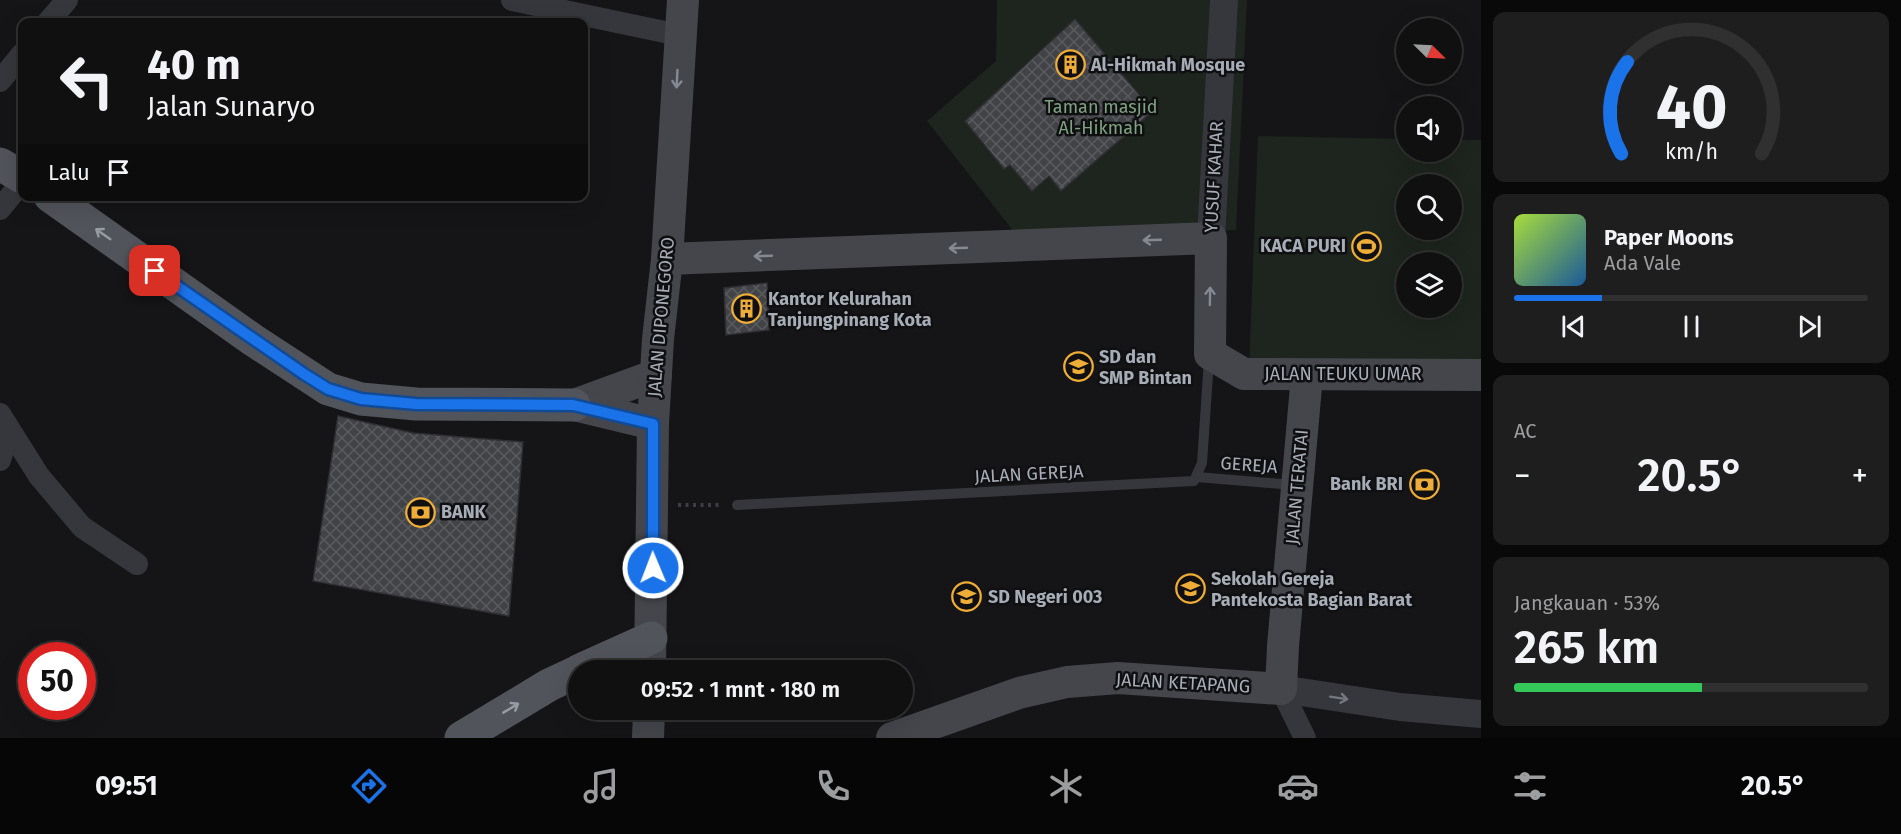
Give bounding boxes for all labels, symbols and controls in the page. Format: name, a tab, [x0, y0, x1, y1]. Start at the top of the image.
north arrow	[1396, 18, 1462, 84]
map controls	[1396, 18, 1462, 318]
text: 40 m	[147, 40, 241, 90]
icon: left	[48, 42, 126, 120]
building icon: Al-Hikmah Mosque	[1054, 49, 1086, 81]
place label: Al-Hikmah Mosque	[1090, 54, 1245, 76]
one-way arrow	[671, 69, 682, 89]
text: 40	[1655, 70, 1727, 145]
text: Jalan Sunaryo	[147, 91, 315, 123]
park label: Taman masjid Al-Hikmah	[1044, 96, 1158, 139]
button: sound	[1396, 96, 1462, 162]
street label: YUSUF KAHAR	[1200, 121, 1228, 233]
text: km/h	[1664, 139, 1718, 165]
icon: arrive	[102, 156, 135, 189]
text: Lalu	[48, 159, 90, 186]
button: search	[1396, 174, 1462, 240]
text: Paper Moons	[1604, 224, 1734, 251]
one-way arrow	[95, 228, 112, 240]
sports icon: KACA PURI	[1351, 230, 1383, 262]
one-way arrow	[1143, 235, 1163, 246]
place label: KACA PURI	[1260, 235, 1346, 257]
street label: JALAN DIPONEGORO	[643, 236, 679, 398]
one-way arrow	[948, 242, 968, 254]
pin	[129, 245, 180, 296]
one-way arrow	[753, 250, 773, 261]
text: Ada Vale	[1604, 251, 1681, 275]
button: layers	[1396, 252, 1462, 318]
icon: arrive	[138, 254, 171, 287]
one-way arrow	[1204, 287, 1216, 307]
place label: Kantor Kelurahan Tanjungpinang Kota	[768, 288, 932, 331]
building icon: Kantor Kelurahan Tanjungpinang Kota	[731, 293, 763, 325]
icon: previous	[1557, 310, 1590, 343]
icon: pause	[1675, 310, 1708, 343]
icon: next	[1793, 310, 1826, 343]
place label: SD dan SMP Bintan	[1099, 346, 1192, 389]
school or university icon: SD dan SMP Bintan	[1062, 351, 1094, 383]
street label: JALAN TEUKU UMAR	[1264, 363, 1422, 385]
text: AC	[1514, 419, 1536, 443]
street label: JALAN TERATAI	[1281, 429, 1313, 545]
text: 20.5°	[1637, 449, 1745, 503]
street label: GEREJA	[1220, 452, 1279, 478]
text: −	[1514, 456, 1531, 496]
text: +	[1852, 456, 1868, 496]
street label: JALAN GEREJA	[974, 460, 1085, 488]
bank icon: Bank BRI	[1408, 468, 1440, 500]
place label: Bank BRI	[1330, 473, 1403, 495]
bank icon: BANK	[404, 496, 436, 528]
place label: BANK	[441, 501, 487, 523]
position arrow	[621, 536, 685, 600]
place label: Sekolah Gereja Pantekosta Bagian Barat	[1211, 568, 1413, 611]
school or university icon: Sekolah Gereja Pantekosta Bagian Barat	[1174, 573, 1206, 605]
school or university icon: SD Negeri 003	[951, 581, 983, 613]
place label: SD Negeri 003	[988, 586, 1102, 608]
text: Jangkauan · 53%	[1514, 591, 1660, 615]
text: 265 km	[1514, 621, 1659, 675]
speed limit sign: 50	[18, 642, 96, 720]
street label: JALAN KETAPANG	[1115, 668, 1251, 698]
text: 09:52 · 1 mnt · 180 m	[641, 676, 840, 703]
one-way arrow	[1329, 693, 1348, 704]
one-way arrow	[502, 701, 519, 713]
icon: directions	[348, 765, 390, 807]
icon: music	[580, 765, 622, 807]
icon: phone	[812, 765, 854, 807]
icon: climate	[1045, 765, 1087, 807]
icon: car	[1277, 765, 1319, 807]
icon: filters	[1509, 765, 1551, 807]
text: 09:51	[95, 770, 158, 802]
text: 20.5°	[1741, 770, 1806, 802]

